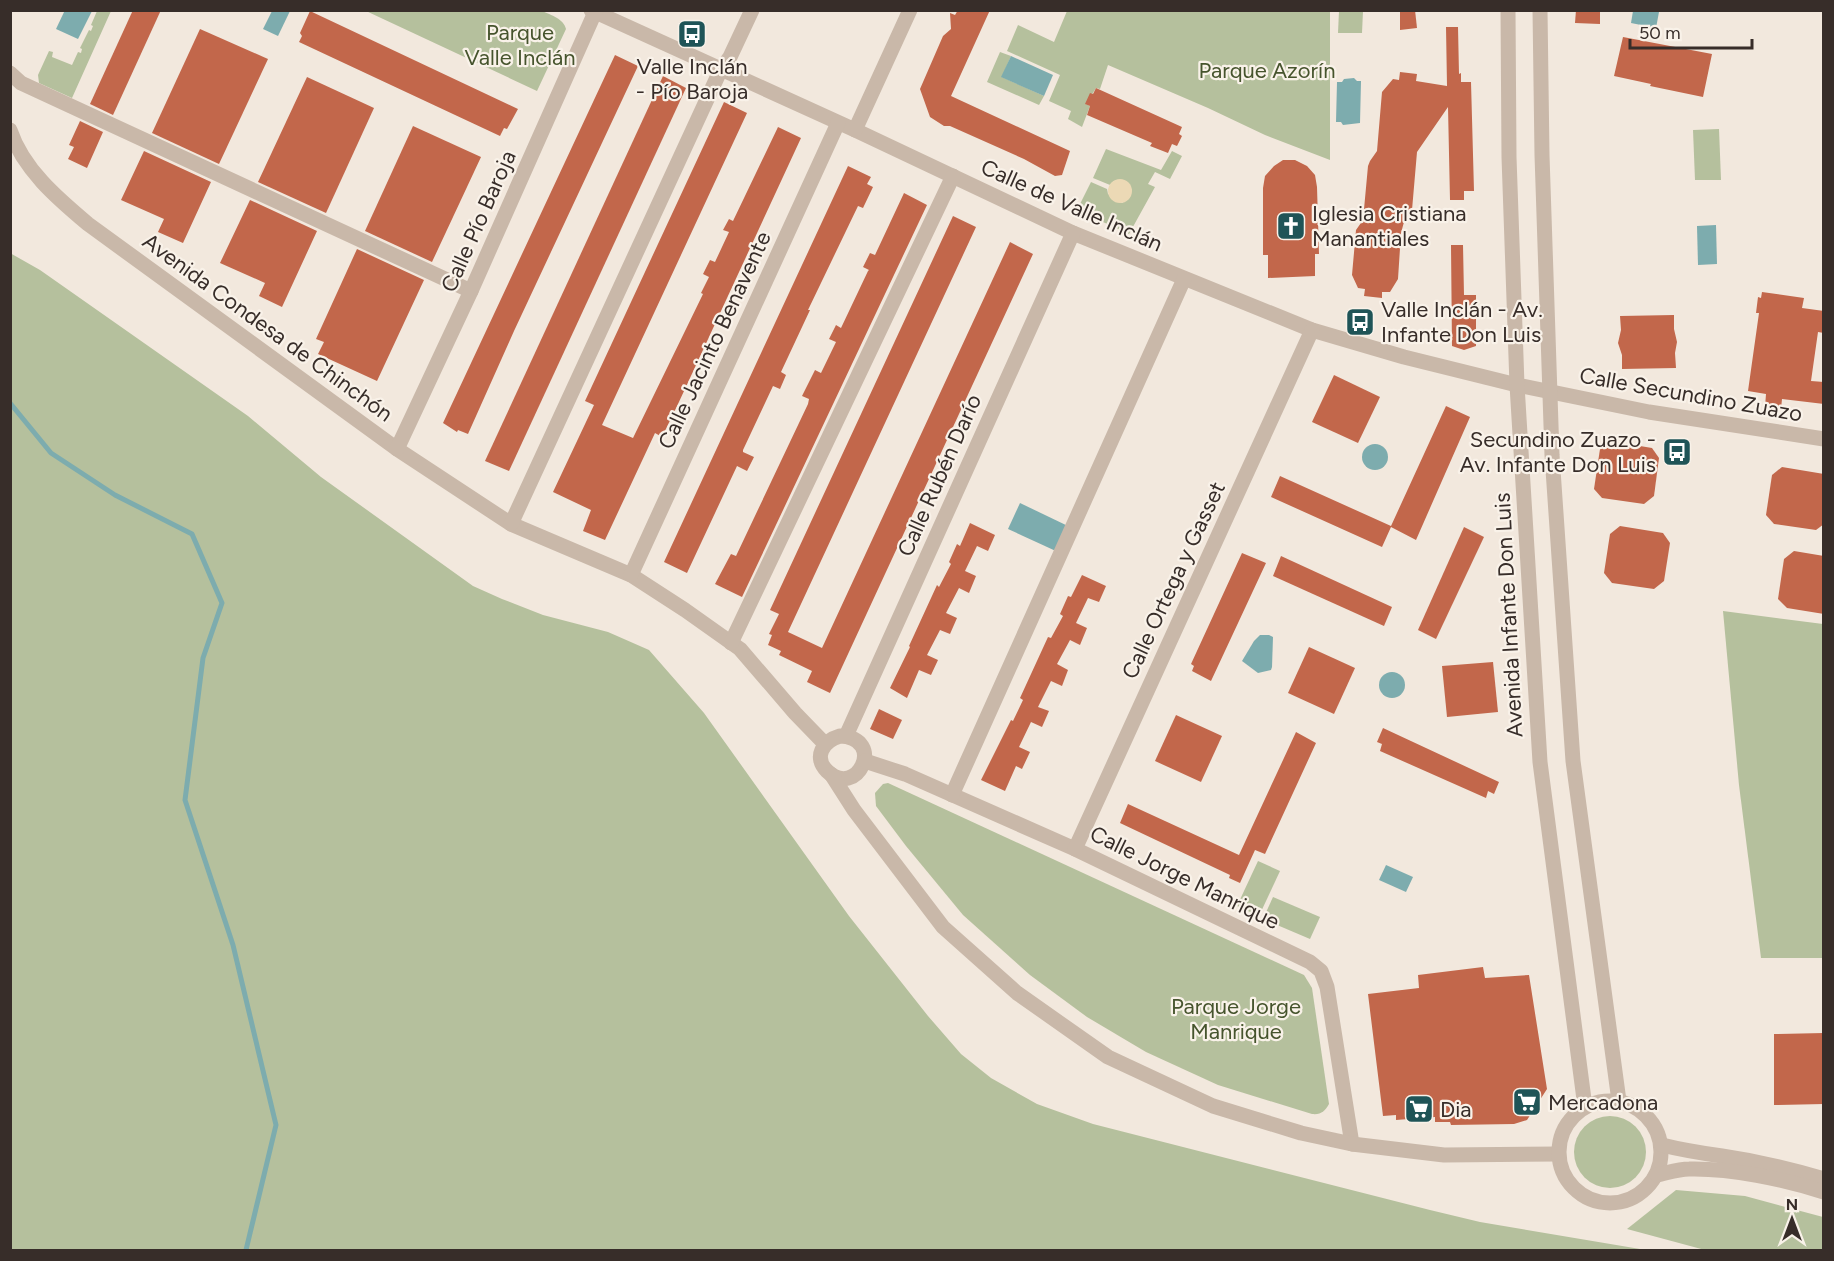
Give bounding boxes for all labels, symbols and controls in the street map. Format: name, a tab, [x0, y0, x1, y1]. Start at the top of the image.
scale bar	[1630, 12, 1752, 50]
bus stop icon: Valle Inclán - Pío Baroja	[676, 18, 708, 50]
park label: Parque Valle Inclán	[464, 19, 576, 71]
text: 50 m	[1639, 22, 1681, 44]
place label: Valle Inclán - Pío Baroja	[636, 53, 748, 105]
park label: Parque Azorín	[1199, 57, 1335, 84]
street label: Calle Pío Baroja	[435, 146, 522, 296]
street label: Calle de Valle Inclán	[977, 153, 1167, 258]
place label: Iglesia Cristiana Manantiales	[1312, 200, 1467, 252]
church icon: Iglesia Cristiana Manantiales	[1275, 210, 1307, 242]
street label: Calle Jacinto Benavente	[652, 227, 777, 453]
street label: Avenida Condesa de Chinchón	[137, 228, 398, 427]
place label: Valle Inclán - Av. Infante Don Luis	[1381, 296, 1543, 348]
bus stop icon: Valle Inclán - Av. Infante Don Luis	[1344, 306, 1376, 338]
street label: Calle Secundino Zuazo	[1577, 362, 1804, 427]
street label: Calle Rubén Darío	[892, 390, 987, 560]
place label: Secundino Zuazo - Av. Infante Don Luis	[1460, 426, 1656, 478]
bus stop icon: Secundino Zuazo - Av. Infante Don Luis	[1661, 436, 1693, 468]
street label: Calle Ortega y Gasset	[1116, 477, 1231, 683]
street label: Avenida Infante Don Luis	[1489, 492, 1528, 738]
street label: Calle Jorge Manrique	[1086, 820, 1284, 935]
park label: Parque Jorge Manrique	[1171, 993, 1301, 1045]
supermarket icon: Mercadona	[1511, 1086, 1543, 1118]
place label: Mercadona	[1548, 1089, 1658, 1116]
supermarket icon: Dia	[1403, 1093, 1435, 1125]
place label: Dia	[1440, 1096, 1471, 1123]
north arrow	[1762, 1189, 1822, 1249]
text: N	[1786, 1195, 1798, 1214]

